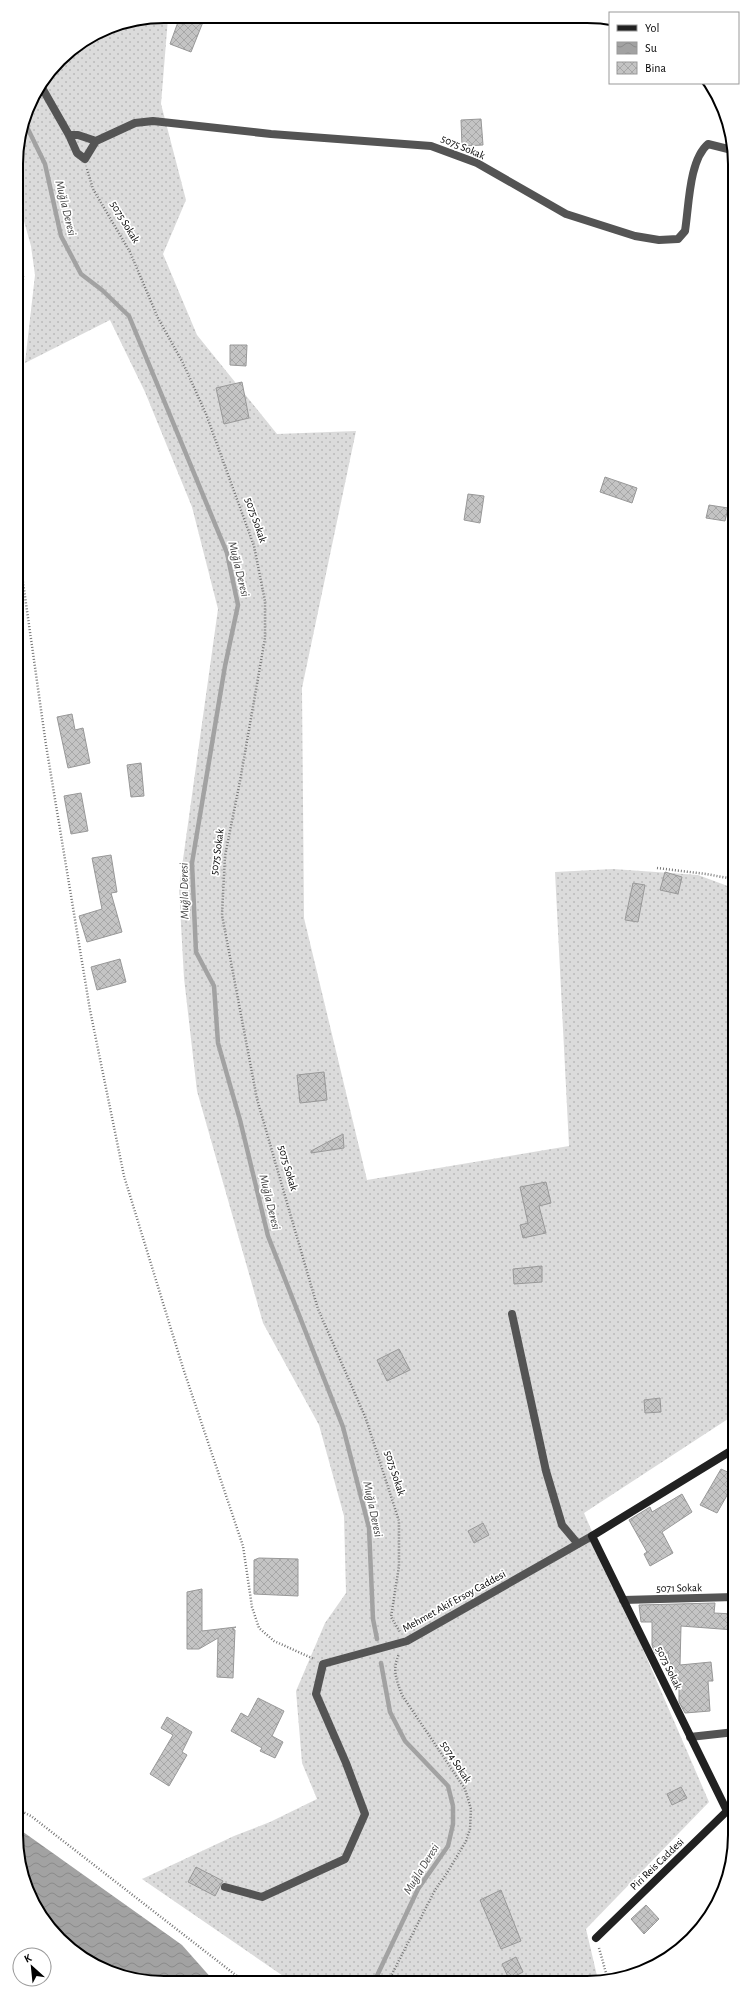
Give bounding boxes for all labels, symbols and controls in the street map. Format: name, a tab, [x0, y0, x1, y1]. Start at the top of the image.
legend	[609, 12, 739, 84]
text: Yol	[645, 22, 659, 34]
text: Su	[645, 42, 657, 54]
text: Bina	[645, 62, 667, 74]
street label: 5075 Sokak	[439, 133, 487, 161]
water label: Muğla Deresi	[53, 179, 79, 237]
street label: 5075 Sokak	[108, 199, 142, 245]
street label: 5075 Sokak	[243, 496, 269, 544]
water label: Muğla Deresi	[226, 540, 252, 598]
street label: 5075 Sokak	[208, 828, 226, 876]
water label: Muğla Deresi	[178, 862, 190, 919]
street label: 5075 Sokak	[276, 1144, 300, 1192]
water label: Muğla Deresi	[257, 1173, 283, 1231]
street label: 5075 Sokak	[383, 1449, 407, 1497]
water label: Muğla Deresi	[361, 1480, 385, 1538]
street label: Mehmet Akif Ersoy Caddesi	[401, 1568, 507, 1634]
street label: 5071 Sokak	[656, 1582, 702, 1594]
street label: 5073 Sokak	[654, 1645, 684, 1691]
street label: 5074 Sokak	[438, 1739, 474, 1785]
street label: Piri Reis Caddesi	[628, 1836, 686, 1892]
water label: Muğla Deresi	[401, 1842, 441, 1896]
north arrow	[12, 1947, 52, 1987]
text: K	[22, 1952, 34, 1965]

